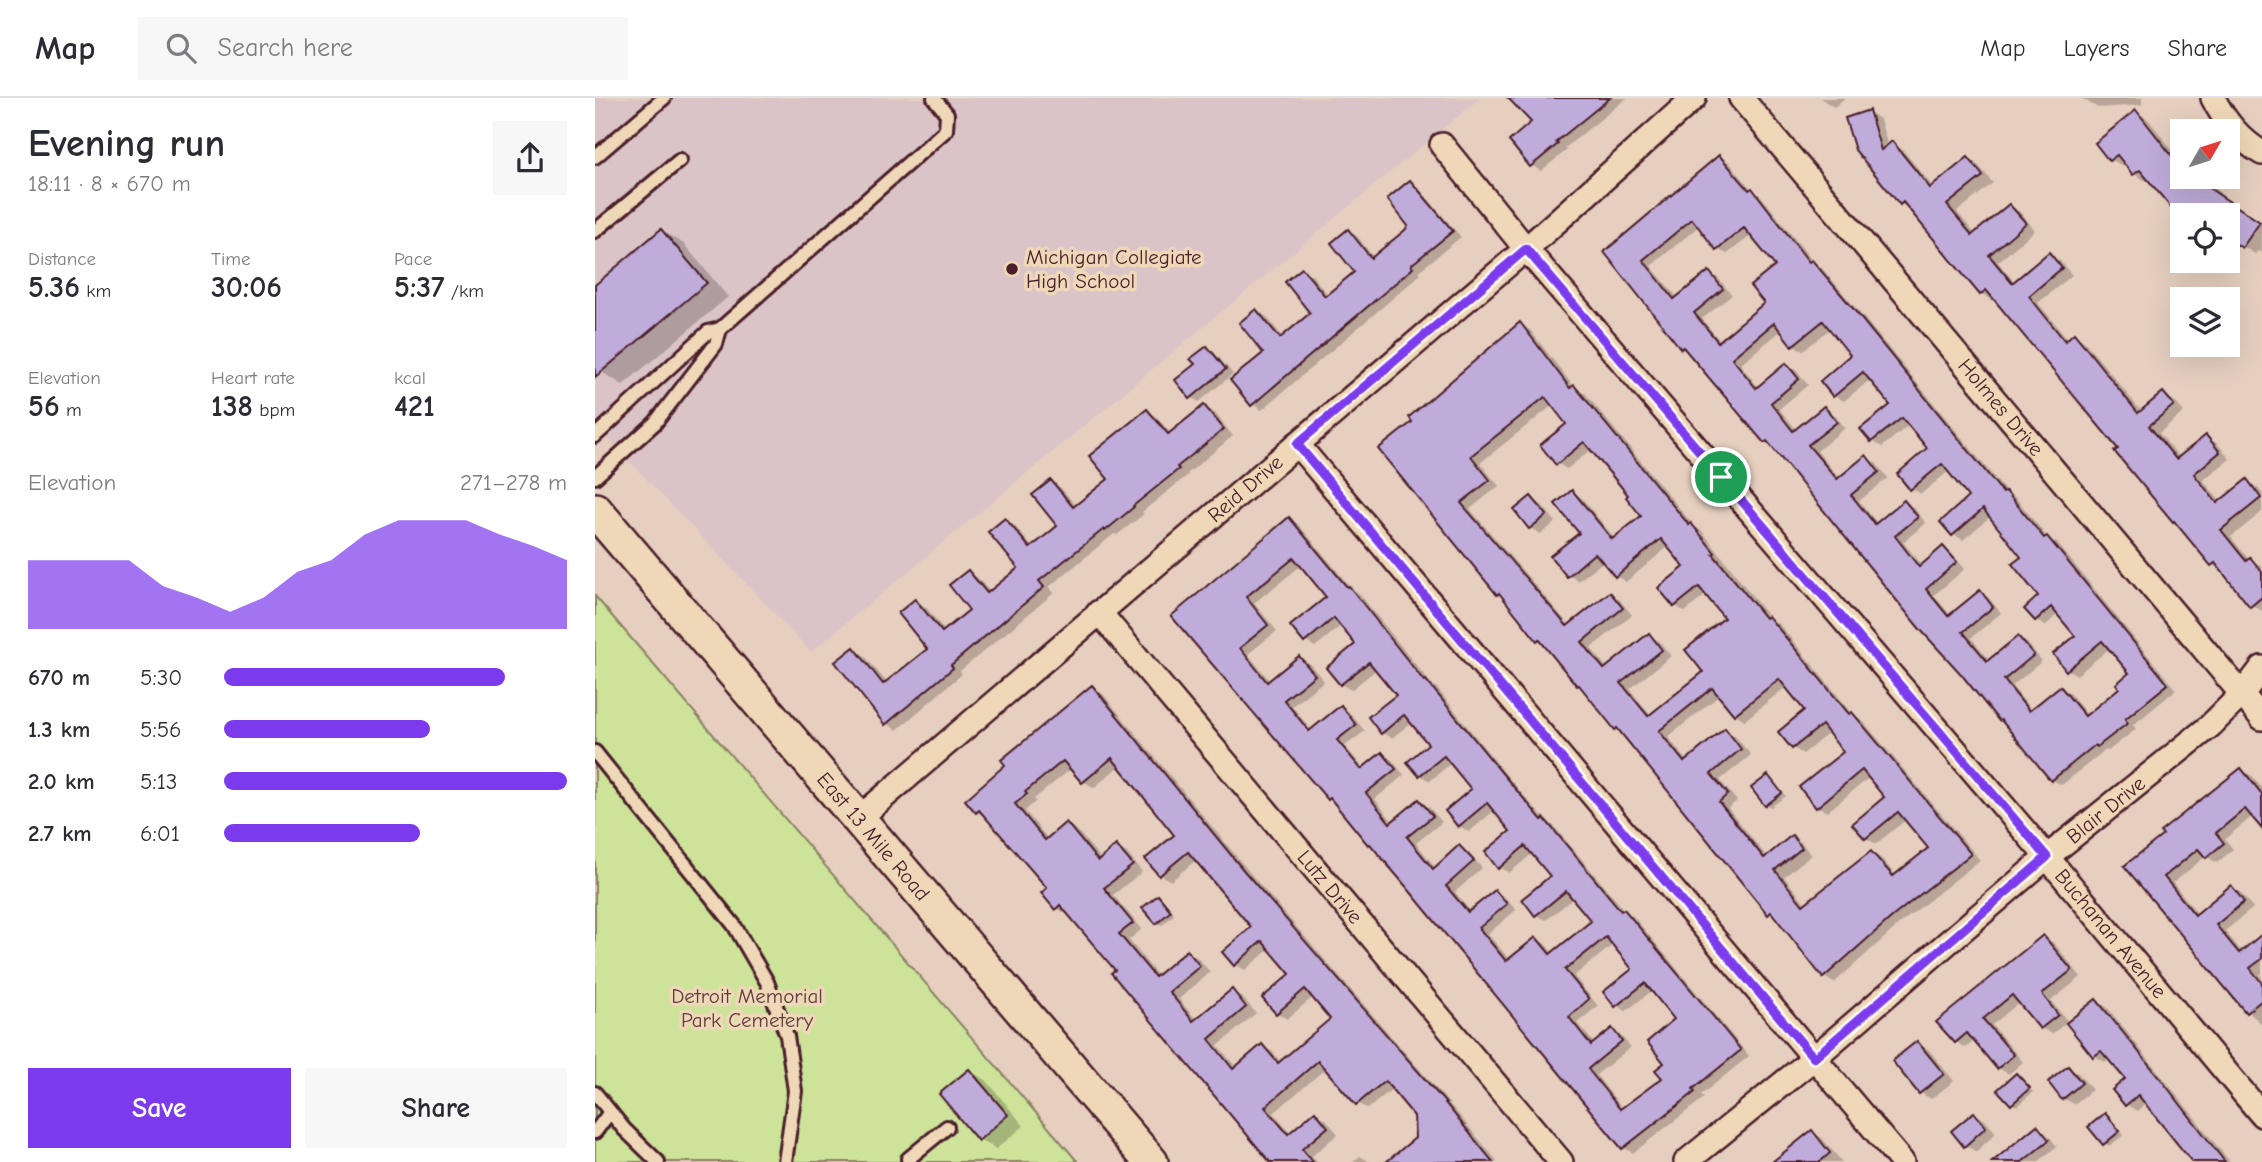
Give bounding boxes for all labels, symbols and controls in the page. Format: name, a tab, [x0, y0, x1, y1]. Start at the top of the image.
search box	[138, 17, 628, 80]
text: Map	[35, 29, 96, 67]
icon: search	[162, 29, 200, 67]
text: Search here	[218, 33, 353, 63]
text: Map	[1980, 34, 2026, 62]
text: Layers	[2064, 34, 2129, 62]
text: Share	[2167, 34, 2227, 62]
north arrow	[2170, 119, 2240, 189]
map controls	[2170, 119, 2240, 357]
button: share	[493, 121, 567, 195]
text: Evening run	[28, 122, 225, 166]
text: 18:11 · 8 × 670 m	[28, 170, 191, 197]
button: locate	[2170, 203, 2240, 273]
place label: Michigan Collegiate High School	[1026, 245, 1201, 293]
text: Distance	[28, 248, 96, 270]
text: Time	[211, 248, 250, 270]
text: Pace	[394, 248, 432, 270]
marker: Michigan Collegiate High School	[1004, 261, 1020, 277]
text: 5.36	[28, 270, 80, 305]
text: 30:06	[211, 270, 282, 305]
text: 5:37	[394, 270, 444, 305]
text: km	[80, 280, 111, 302]
text: /km	[444, 280, 484, 302]
button: layers	[2170, 287, 2240, 357]
street label: Holmes Drive	[1953, 354, 2049, 461]
text: Elevation	[28, 367, 101, 389]
text: Heart rate	[211, 367, 295, 389]
text: kcal	[394, 367, 426, 389]
text: 56	[28, 389, 60, 424]
text: 138	[211, 389, 253, 424]
text: 421	[394, 389, 435, 424]
text: m	[60, 399, 82, 421]
text: bpm	[253, 399, 295, 421]
pin	[1691, 447, 1751, 507]
street label: Reid Drive	[1203, 450, 1288, 527]
icon: arrive	[1702, 458, 1740, 496]
text: Elevation	[28, 469, 116, 496]
text: 271–278 m	[460, 469, 567, 496]
text: 670 m	[28, 664, 90, 691]
text: 5:30	[140, 664, 182, 691]
text: 1.3 km	[28, 716, 90, 743]
text: 5:56	[140, 716, 182, 743]
street label: East 13 Mile Road	[812, 767, 935, 906]
text: 2.0 km	[28, 768, 94, 795]
text: 5:13	[140, 768, 177, 795]
street label: Blair Drive	[2062, 771, 2150, 849]
text: 2.7 km	[28, 820, 92, 847]
text: 6:01	[140, 820, 180, 847]
street label: Lutz Drive	[1292, 845, 1368, 928]
street label: Buchanan Avenue	[2050, 864, 2172, 1003]
park label: Detroit Memorial Park Cemetery	[671, 984, 823, 1032]
button: Save	[28, 1068, 291, 1148]
button: Share	[305, 1068, 567, 1148]

